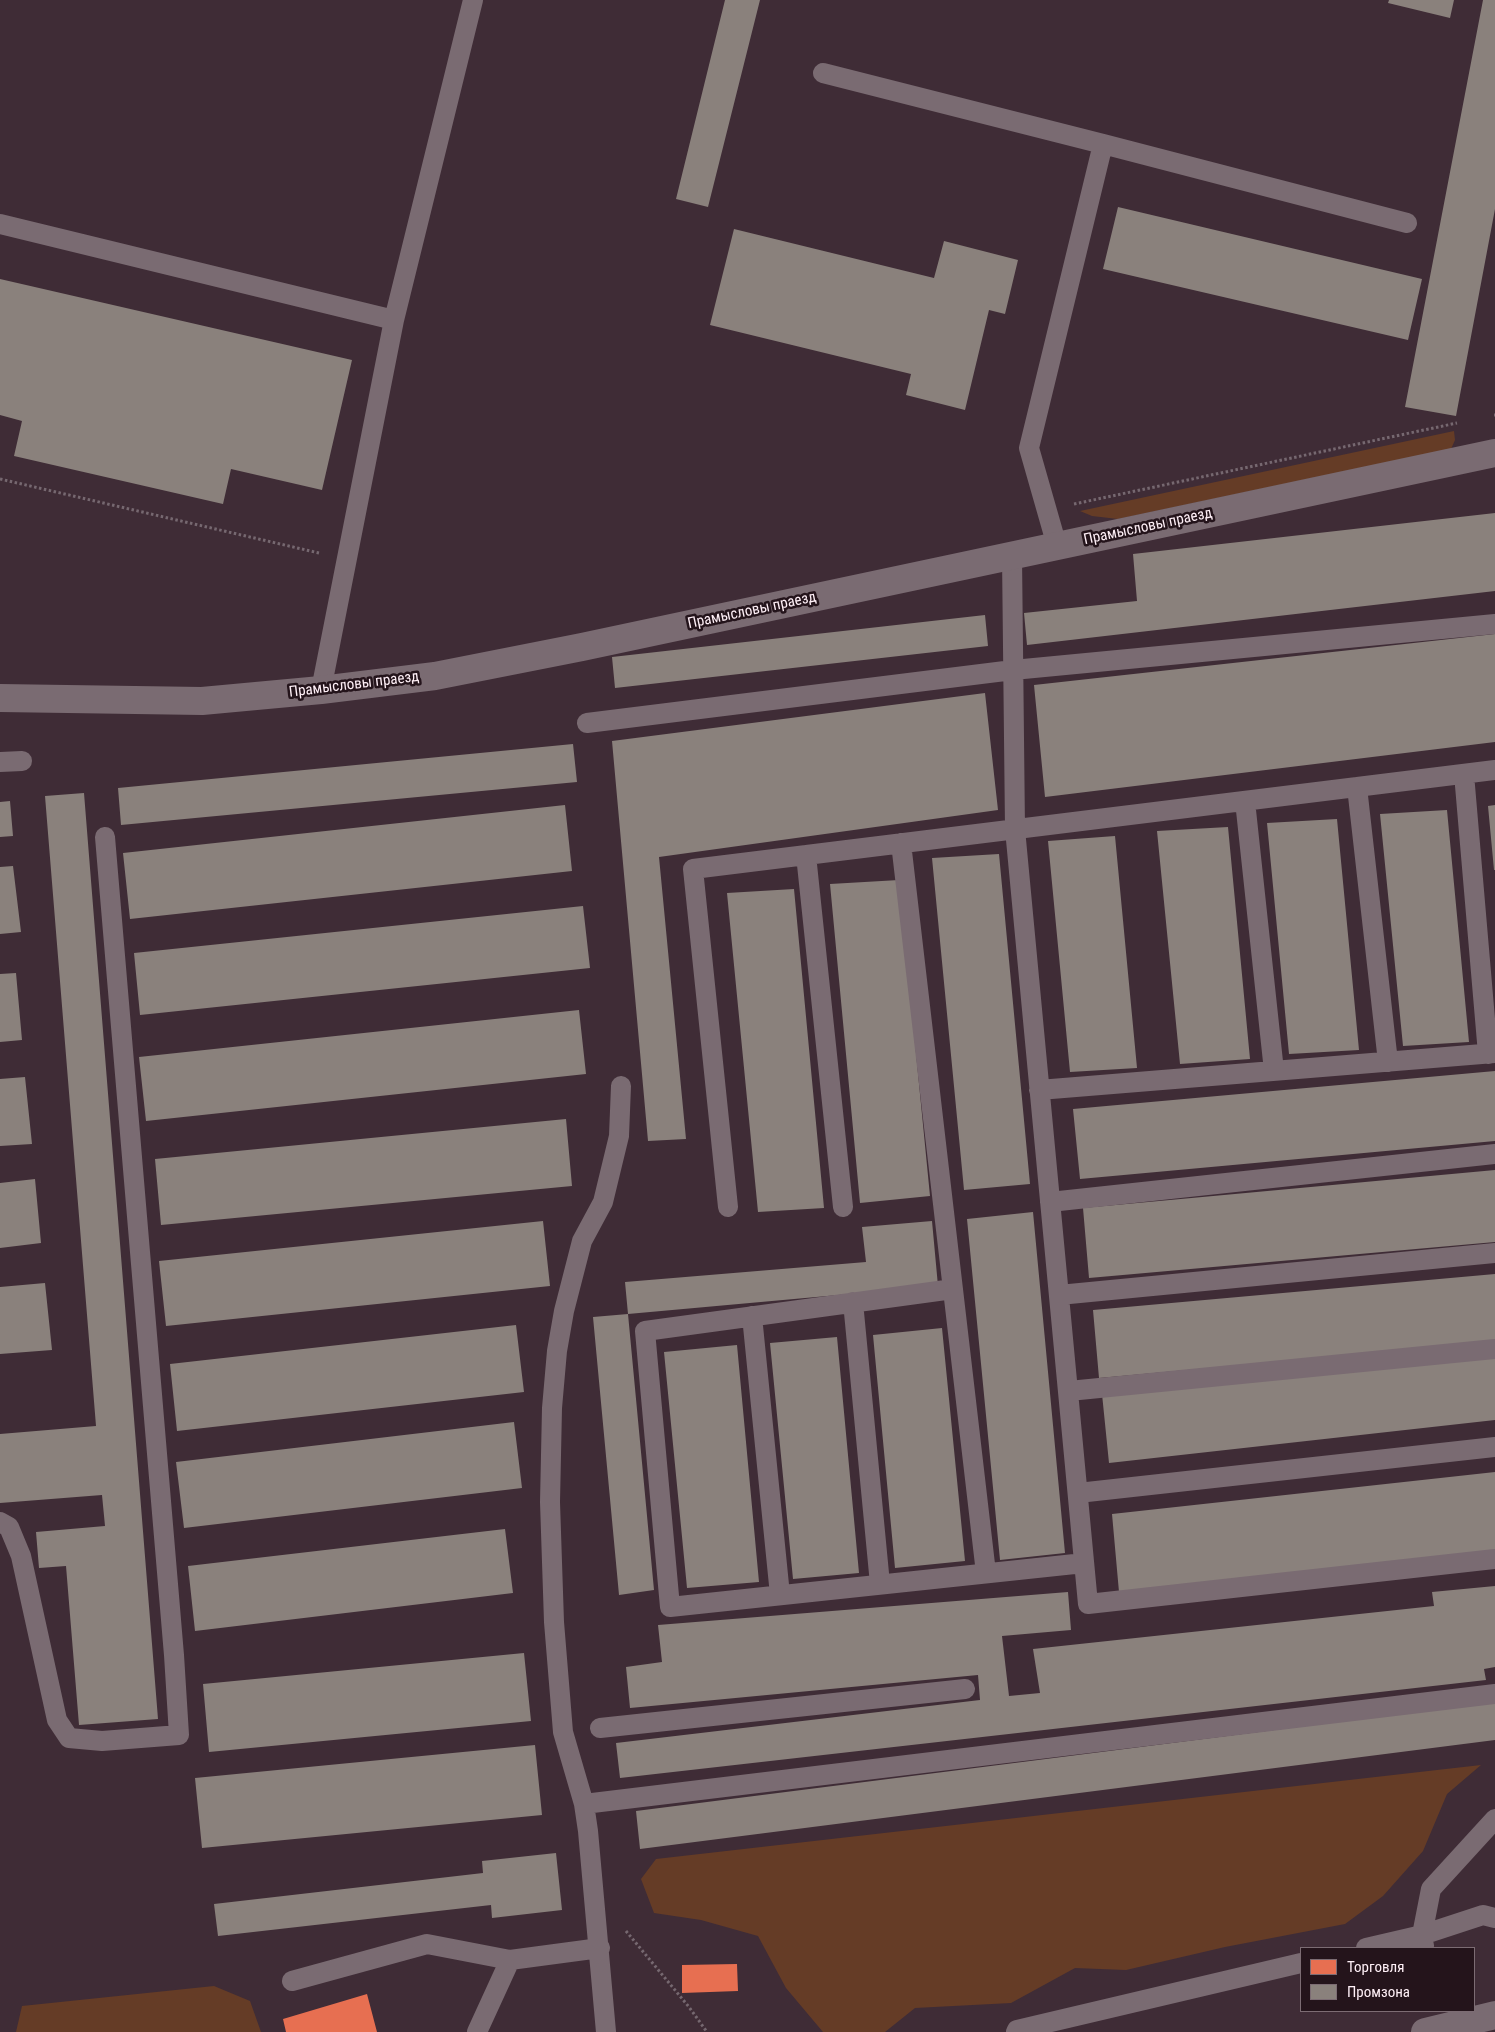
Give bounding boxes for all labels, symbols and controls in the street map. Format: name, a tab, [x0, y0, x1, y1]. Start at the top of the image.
street label: Прамысловы праезд	[1082, 505, 1214, 549]
street label: Прамысловы праезд	[686, 589, 818, 633]
street label: Прамысловы праезд	[288, 668, 420, 702]
legend	[1300, 1947, 1475, 2012]
text: Торговля	[1347, 1958, 1404, 1976]
text: Промзона	[1347, 1983, 1410, 2001]

